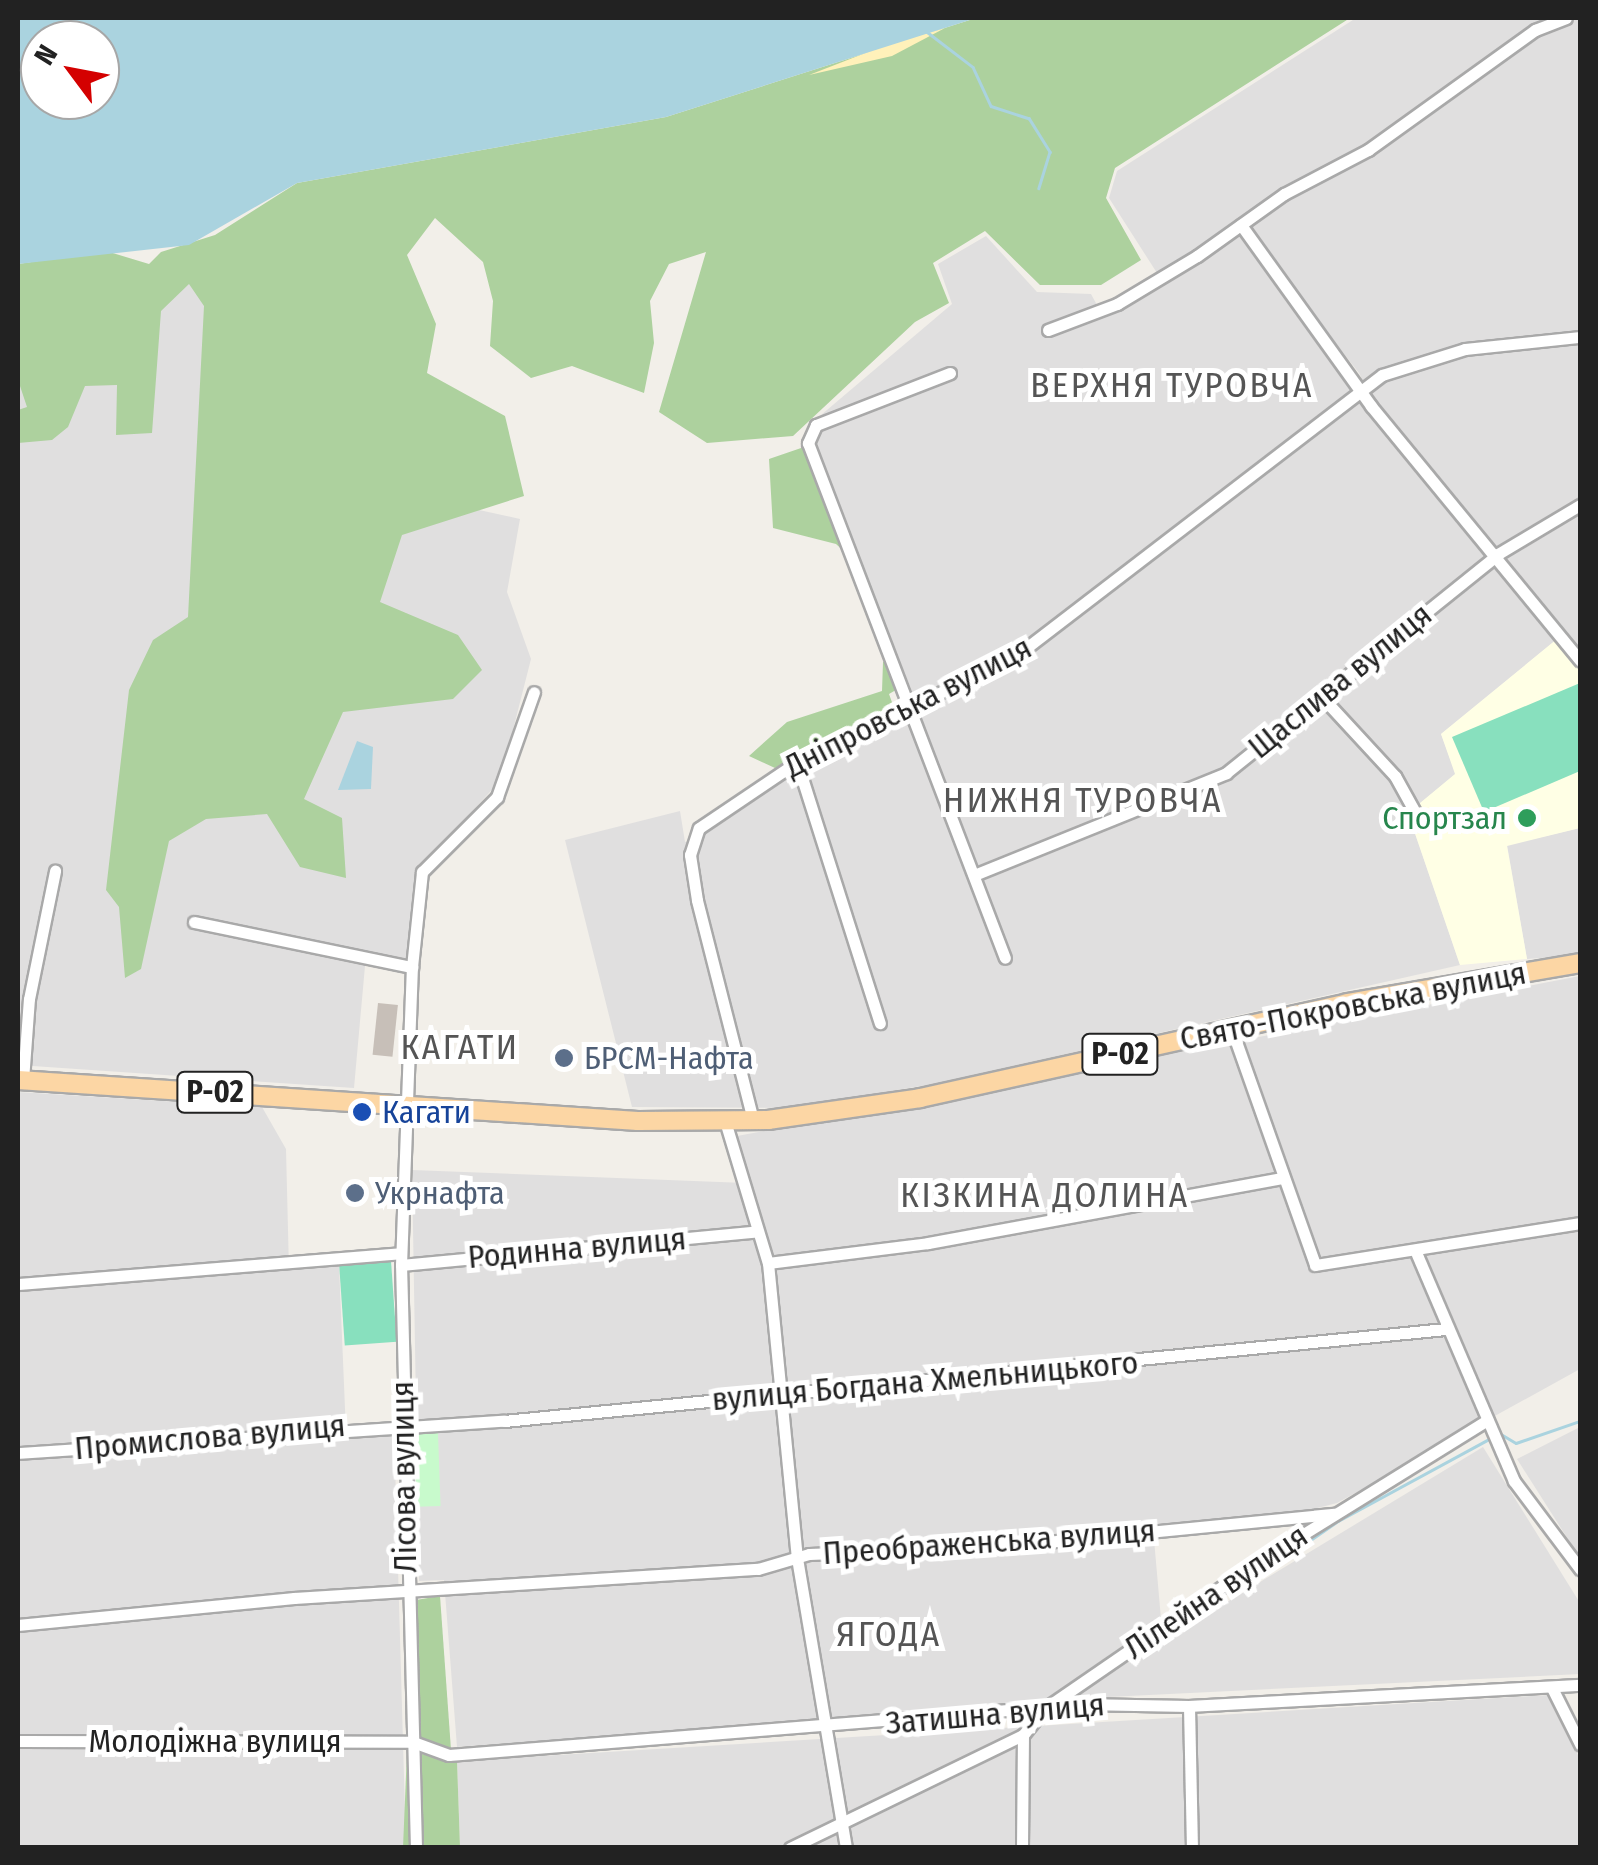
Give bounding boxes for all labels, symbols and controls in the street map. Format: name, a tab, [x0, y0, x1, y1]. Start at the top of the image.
north arrow	[20, 20, 120, 120]
text: N	[27, 39, 64, 71]
district label: ВЕРХНЯ ТУРОВЧА	[1030, 364, 1314, 406]
street label: Щаслива вулиця	[1241, 595, 1439, 767]
street label: Дніпровська вулиця	[778, 628, 1038, 786]
district label: НИЖНЯ ТУРОВЧА	[943, 779, 1223, 821]
place label: Спортзал	[1382, 799, 1507, 837]
marker: Спортзал	[1516, 807, 1538, 829]
street label: Свято-Покровська вулиця	[1177, 954, 1529, 1058]
district label: КАГАТИ	[401, 1026, 519, 1068]
road number: Р-02	[1080, 1029, 1160, 1079]
place label: БРСМ-Нафта	[584, 1039, 754, 1077]
marker: БРСМ-Нафта	[553, 1047, 575, 1069]
road number: Р-02	[175, 1067, 255, 1117]
place label: Кагати	[382, 1093, 471, 1131]
marker: Кагати	[351, 1101, 373, 1123]
place label: Укрнафта	[375, 1174, 505, 1212]
district label: КІЗКИНА ДОЛИНА	[900, 1174, 1190, 1216]
marker: Укрнафта	[344, 1182, 366, 1204]
street label: Родинна вулиця	[466, 1219, 688, 1277]
street label: вулиця Богдана Хмельницького	[710, 1343, 1140, 1419]
street label: Лісова вулиця	[383, 1381, 425, 1573]
street label: Промислова вулиця	[73, 1406, 347, 1468]
street label: Преображенська вулиця	[821, 1511, 1157, 1573]
street label: Лілейна вулиця	[1117, 1517, 1315, 1667]
district label: ЯГОДА	[836, 1613, 942, 1655]
street label: Затишна вулиця	[884, 1685, 1106, 1743]
street label: Молодіжна вулиця	[88, 1722, 342, 1760]

